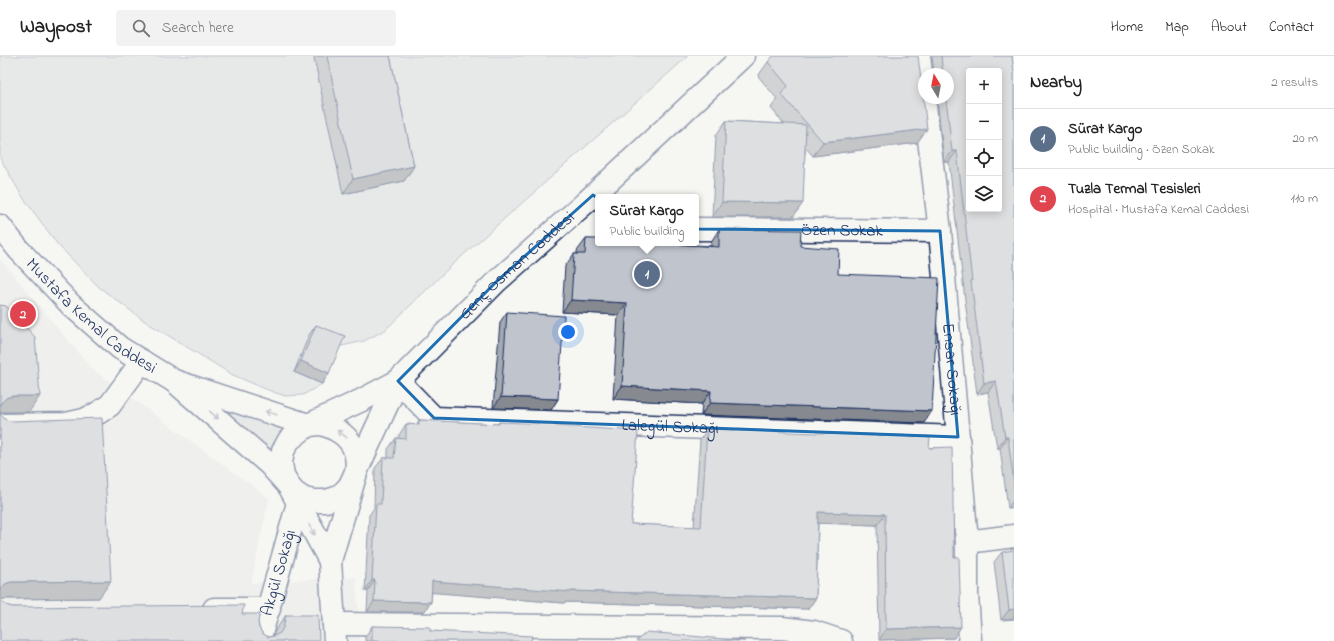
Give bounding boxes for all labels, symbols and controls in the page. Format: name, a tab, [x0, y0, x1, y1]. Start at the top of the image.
search box	[116, 10, 396, 46]
text: Waypost	[20, 14, 92, 41]
icon: search	[130, 17, 152, 39]
text: Search here	[162, 17, 234, 39]
text: Home	[1111, 17, 1143, 38]
text: Map	[1165, 17, 1189, 38]
text: About	[1211, 17, 1247, 38]
text: Contact	[1269, 17, 1314, 38]
north arrow	[918, 68, 954, 104]
map controls	[966, 68, 1002, 212]
button: +	[966, 68, 1002, 104]
text: Nearby	[1030, 70, 1082, 95]
text: 2 results	[1271, 73, 1318, 92]
button: −	[966, 104, 1002, 140]
text: Sürat Kargo	[1068, 118, 1142, 140]
text: 1	[1041, 129, 1045, 148]
text: 20 m	[1293, 129, 1318, 148]
button: locate	[966, 140, 1002, 176]
text: Public building · Özen Sokak	[1068, 140, 1215, 159]
button: layers	[966, 176, 1002, 212]
text: Tuzla Termal Tesisleri	[1068, 178, 1201, 200]
text: 2	[1040, 189, 1046, 208]
text: 110 m	[1291, 189, 1318, 208]
popup	[595, 194, 699, 246]
text: Sürat Kargo	[610, 200, 684, 222]
text: Hospital · Mustafa Kemal Caddesi	[1068, 200, 1249, 219]
street label: Genç Osman Caddesi	[453, 205, 580, 325]
street label: Özen Sokak	[801, 217, 884, 243]
text: Public building	[610, 222, 684, 241]
street label: Mustafa Kemal Caddesi	[20, 252, 162, 380]
pin: 1	[634, 259, 660, 289]
pin: 2	[10, 299, 36, 329]
your location	[558, 322, 578, 342]
street label: Ensar Sokağı	[936, 322, 969, 416]
one-way arrow	[265, 409, 278, 416]
one-way arrow	[209, 411, 219, 420]
street label: Lalegül Sokağı	[621, 412, 719, 443]
one-way arrow	[336, 430, 347, 439]
one-way arrow	[309, 523, 317, 535]
street label: Akgül Sokağı	[254, 526, 304, 619]

